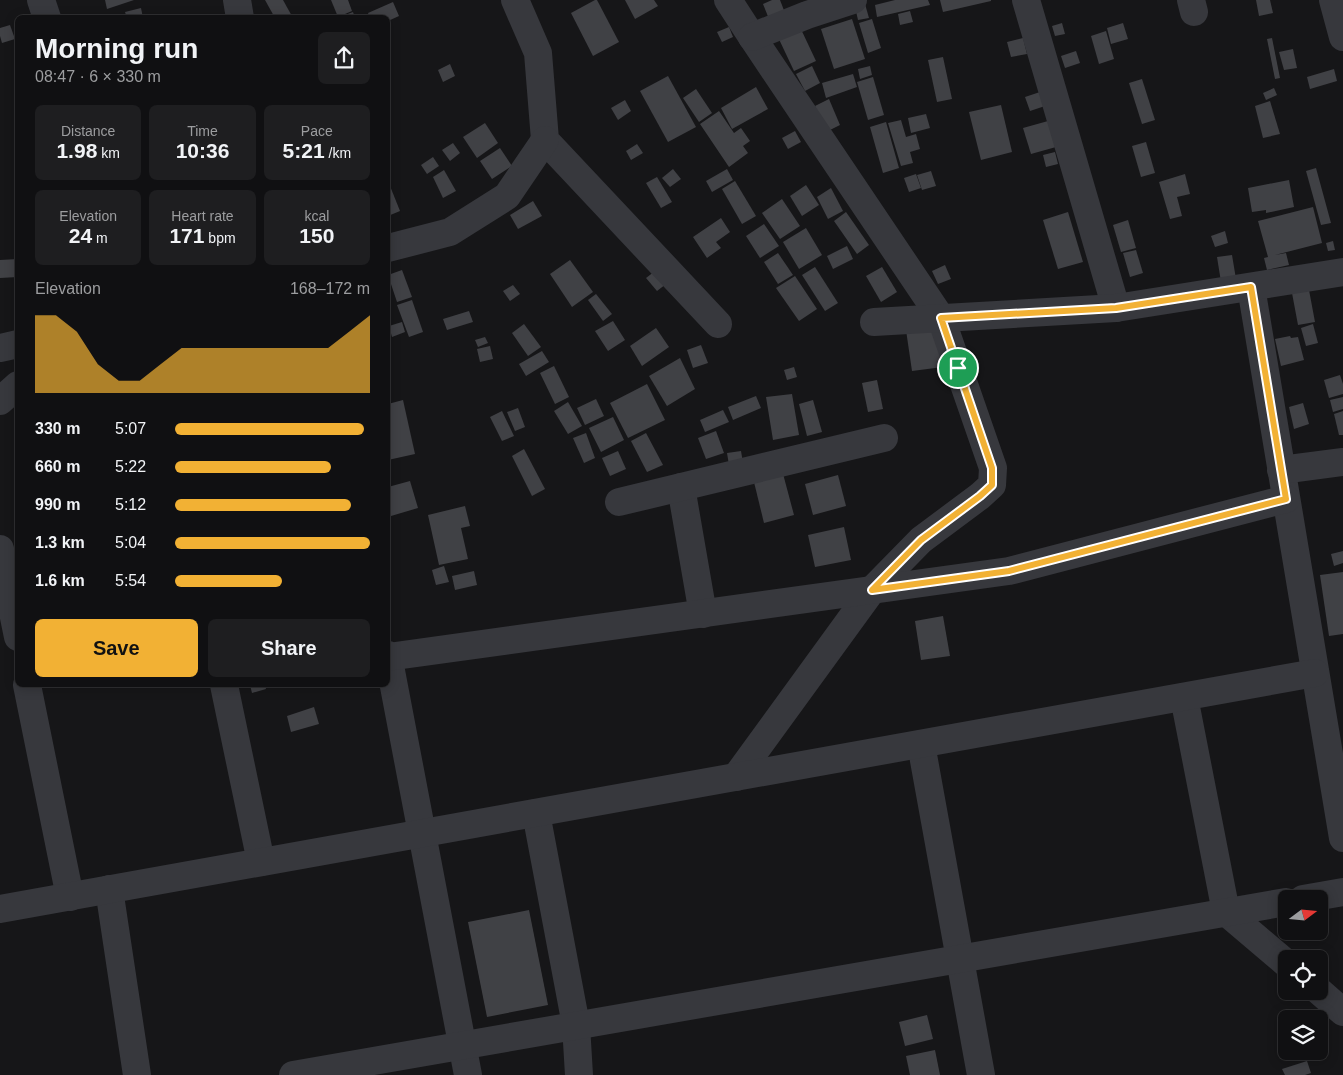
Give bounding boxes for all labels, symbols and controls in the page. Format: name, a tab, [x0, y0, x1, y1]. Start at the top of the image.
button: share	[318, 32, 370, 84]
text: Morning run	[35, 33, 198, 64]
text: 08:47 · 6 × 330 m	[35, 68, 161, 85]
text: Distance	[61, 123, 115, 139]
text: Time	[187, 123, 218, 139]
text: Pace	[301, 123, 333, 139]
text: 1.98	[56, 139, 97, 162]
text: 10:36	[176, 139, 229, 162]
text: 5:21	[283, 139, 325, 162]
text: km	[97, 145, 120, 161]
text: /km	[325, 145, 351, 161]
text: Elevation	[59, 208, 117, 224]
text: Heart rate	[171, 208, 234, 224]
text: kcal	[304, 208, 329, 224]
text: 24	[69, 224, 92, 247]
text: 171	[169, 224, 204, 247]
text: 150	[299, 224, 334, 247]
text: m	[92, 230, 108, 246]
text: bpm	[204, 230, 236, 246]
text: Elevation	[35, 280, 101, 297]
text: 168–172 m	[290, 280, 370, 297]
pin	[937, 347, 979, 389]
icon: arrive	[944, 354, 972, 382]
text: 330 m	[35, 420, 80, 437]
text: 5:07	[115, 420, 146, 437]
text: 660 m	[35, 458, 80, 475]
text: 5:22	[115, 458, 146, 475]
text: 990 m	[35, 496, 80, 513]
text: 5:12	[115, 496, 146, 513]
text: 1.3 km	[35, 534, 85, 551]
text: 5:04	[115, 534, 146, 551]
text: 1.6 km	[35, 572, 85, 589]
text: 5:54	[115, 572, 146, 589]
button: Save	[35, 619, 198, 677]
button: Share	[208, 619, 370, 677]
north arrow	[1278, 890, 1328, 940]
map controls	[1278, 890, 1328, 1060]
button: locate	[1278, 950, 1328, 1000]
button: layers	[1278, 1010, 1328, 1060]

